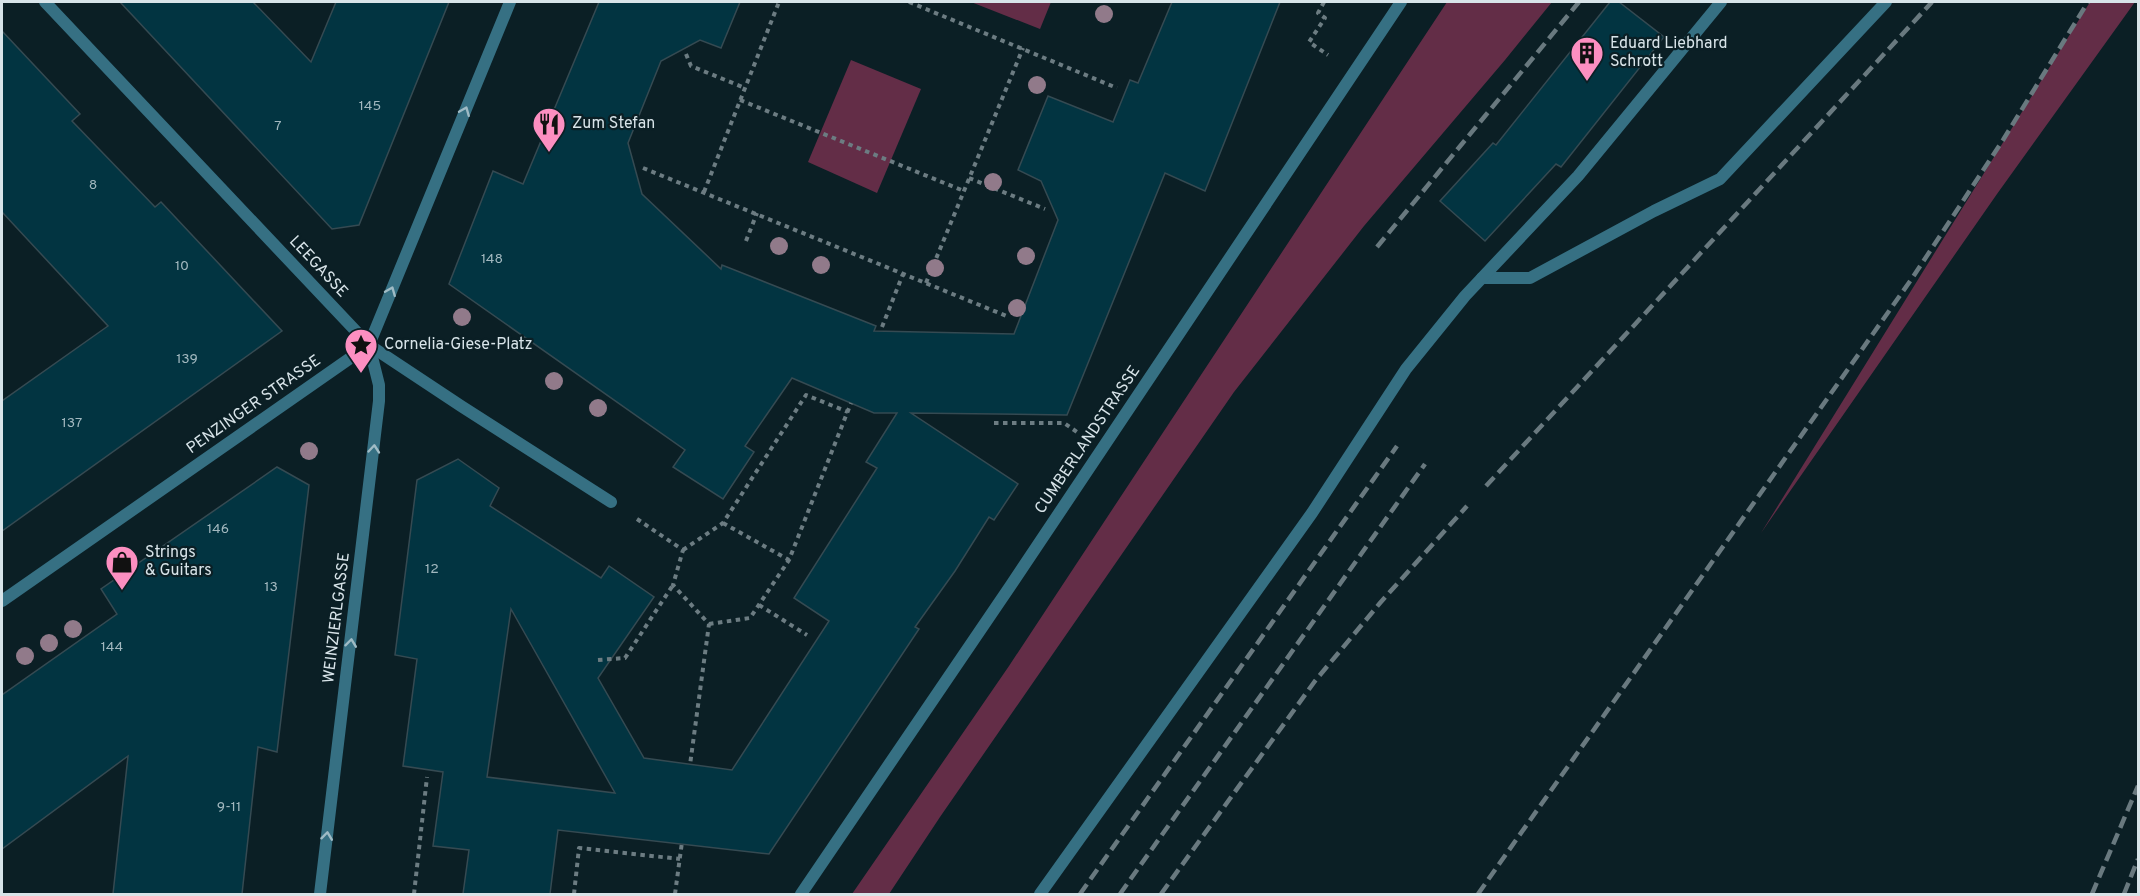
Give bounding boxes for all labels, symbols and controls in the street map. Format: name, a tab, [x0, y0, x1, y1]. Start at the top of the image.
place label: Eduard Liebhard Schrott	[1610, 34, 1727, 72]
building icon: Eduard Liebhard Schrott	[1569, 35, 1605, 82]
house number: 145	[359, 98, 381, 115]
one-way arrow	[458, 106, 470, 117]
restaurant icon: Zum Stefan	[531, 106, 567, 153]
place label: Zum Stefan	[572, 114, 655, 134]
house number: 7	[274, 118, 282, 135]
house number: 8	[89, 177, 97, 194]
street label: LEEGASSE	[284, 232, 352, 302]
house number: 148	[481, 251, 503, 268]
house number: 10	[175, 258, 189, 275]
one-way arrow	[384, 286, 396, 297]
place icon: Cornelia-Giese-Platz	[343, 327, 379, 374]
place label: Cornelia-Giese-Platz	[384, 335, 533, 355]
house number: 139	[176, 351, 198, 368]
street label: PENZINGER STRASSE	[183, 351, 325, 459]
street label: CUMBERLANDSTRASSE	[1031, 362, 1145, 518]
house number: 137	[62, 415, 82, 432]
one-way arrow	[367, 445, 380, 454]
house number: 146	[207, 521, 229, 538]
place label: Strings & Guitars	[145, 543, 212, 581]
shop icon: Strings & Guitars	[104, 544, 140, 591]
street label: WEINZIERLGASSE	[319, 551, 355, 685]
house number: 12	[425, 561, 439, 578]
house number: 13	[264, 579, 278, 596]
one-way arrow	[344, 638, 356, 647]
house number: 144	[101, 639, 123, 656]
house number: 9-11	[217, 799, 241, 816]
one-way arrow	[320, 832, 333, 841]

